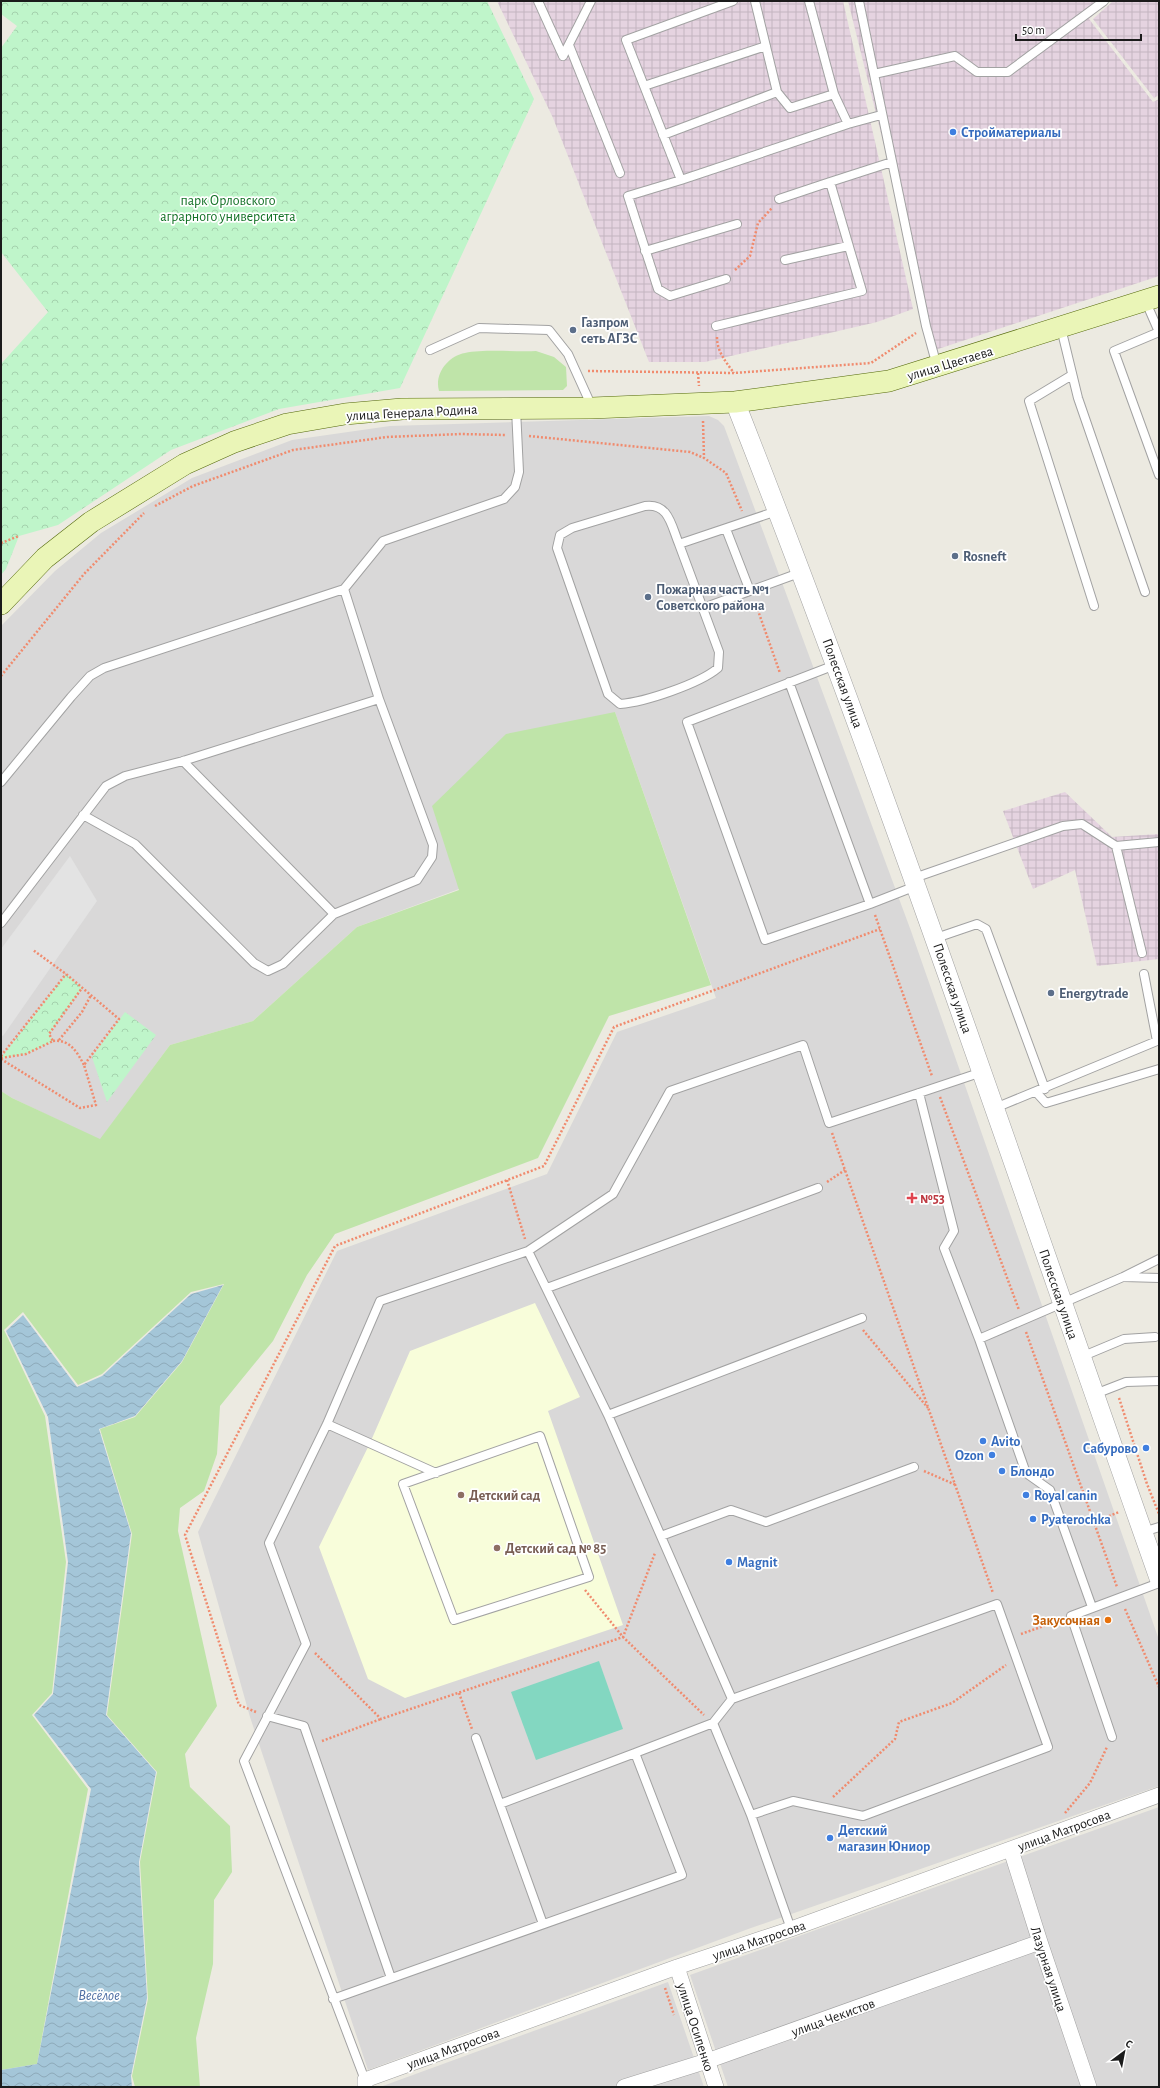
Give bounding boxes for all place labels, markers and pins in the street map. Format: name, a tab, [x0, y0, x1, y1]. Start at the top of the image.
place label: Стройматериалы	[961, 126, 1061, 140]
marker: Стройматериалы	[948, 127, 958, 137]
place label: Газпром сеть АГЗС	[581, 316, 638, 346]
marker: Газпром сеть АГЗС	[568, 325, 578, 335]
place label: Rosneft	[963, 550, 1007, 564]
marker: Rosneft	[950, 551, 960, 561]
place label: Пожарная часть №1 Советского района	[656, 583, 770, 613]
marker: Пожарная часть №1 Советского района	[643, 592, 653, 602]
place label: Energytrade	[1059, 987, 1129, 1001]
marker: Energytrade	[1046, 988, 1056, 998]
place label: №53	[920, 1192, 945, 1206]
marker: №53	[907, 1193, 917, 1203]
place label: Avito	[991, 1435, 1021, 1449]
marker: Avito	[978, 1436, 988, 1446]
place label: Сабурово	[1083, 1442, 1138, 1456]
marker: Сабурово	[1141, 1443, 1151, 1453]
place label: Ozon	[955, 1449, 984, 1463]
marker: Ozon	[987, 1450, 997, 1460]
place label: Блондо	[1010, 1465, 1054, 1479]
marker: Блондо	[997, 1466, 1007, 1476]
place label: Детский сад	[469, 1489, 541, 1503]
place label: Royal canin	[1034, 1489, 1098, 1503]
marker: Детский сад	[456, 1490, 466, 1500]
marker: Royal canin	[1021, 1490, 1031, 1500]
place label: Pyaterochka	[1041, 1513, 1111, 1527]
marker: Pyaterochka	[1028, 1514, 1038, 1524]
place label: Детский сад № 85	[505, 1542, 606, 1556]
marker: Детский сад № 85	[492, 1543, 502, 1553]
place label: Magnit	[737, 1556, 778, 1570]
marker: Magnit	[724, 1557, 734, 1567]
place label: Закусочная	[1033, 1614, 1100, 1628]
marker: Закусочная	[1103, 1615, 1113, 1625]
place label: Детский магазин Юниор	[838, 1824, 930, 1854]
marker: Детский магазин Юниор	[825, 1833, 835, 1843]

